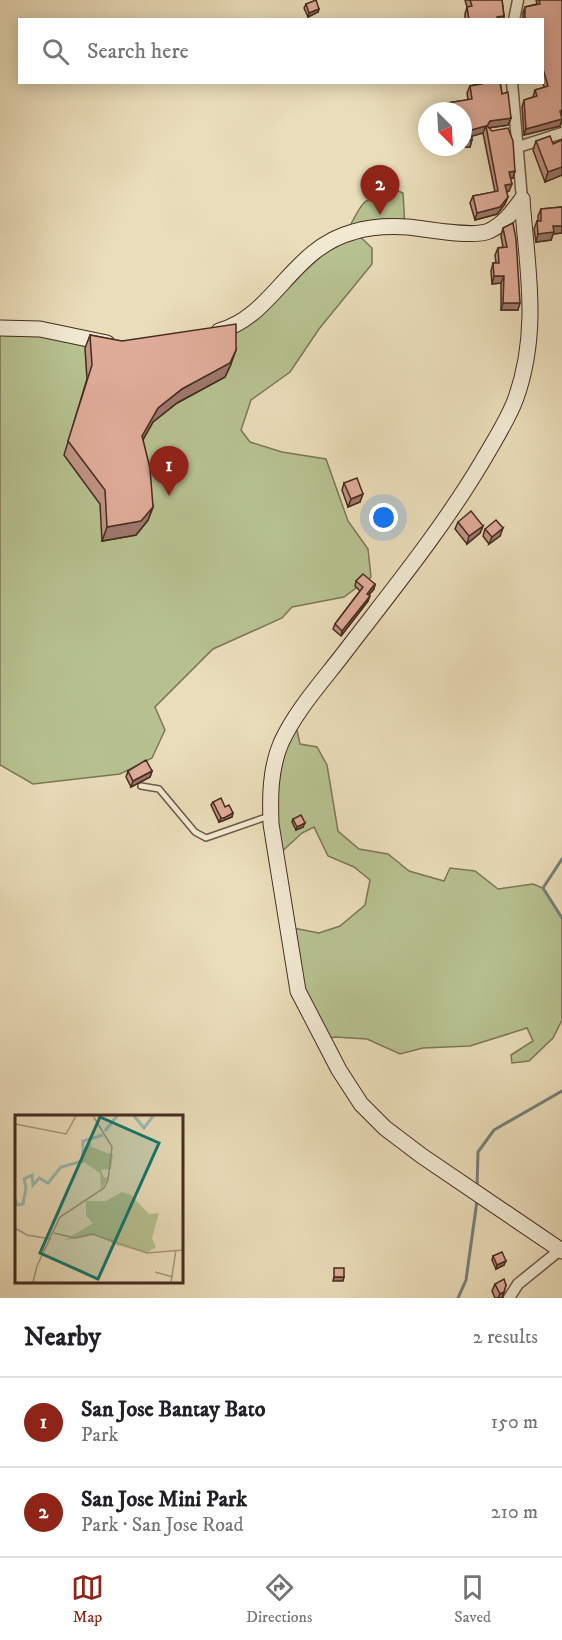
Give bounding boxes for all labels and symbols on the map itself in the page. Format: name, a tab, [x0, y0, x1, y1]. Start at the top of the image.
north arrow	[418, 102, 472, 156]
pin: 2	[360, 166, 400, 215]
pin: 1	[150, 446, 188, 496]
your location	[369, 503, 398, 532]
inset map	[15, 1115, 183, 1283]

